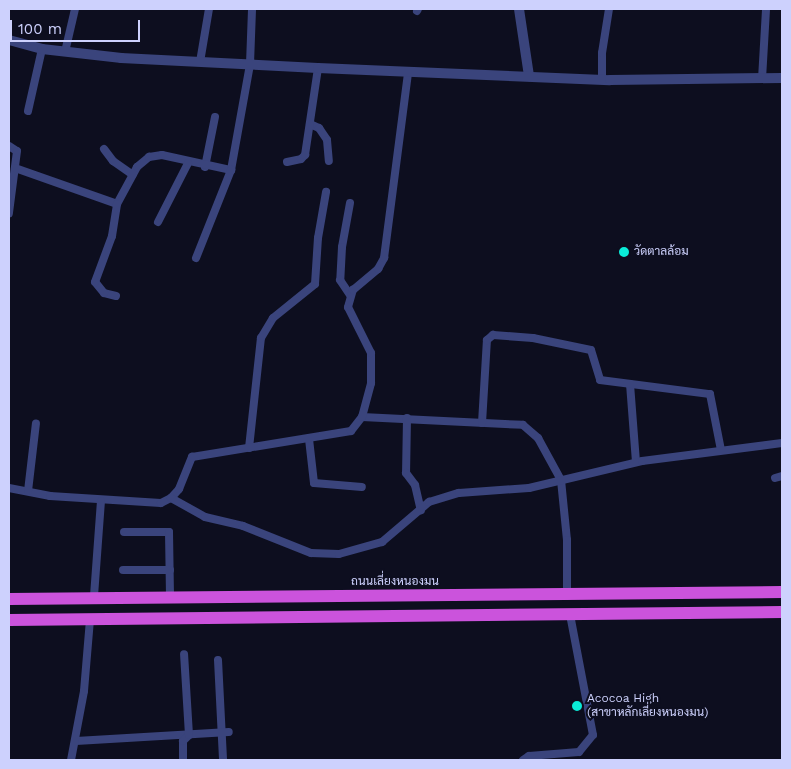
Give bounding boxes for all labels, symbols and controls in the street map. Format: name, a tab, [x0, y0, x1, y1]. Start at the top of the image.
scale bar	[12, 10, 142, 42]
text: 100 m	[18, 20, 62, 38]
place label: วัดตาลล้อม	[634, 245, 689, 259]
marker: วัดตาลล้อม	[618, 246, 630, 258]
street label: ถนนเลี่ยงหนองมน	[351, 575, 439, 589]
place label: Acocoa High (สาขาหลักเลี่ยงหนองมน)	[587, 692, 708, 720]
marker: Acocoa High (สาขาหลักเลี่ยงหนองมน)	[571, 700, 583, 712]

